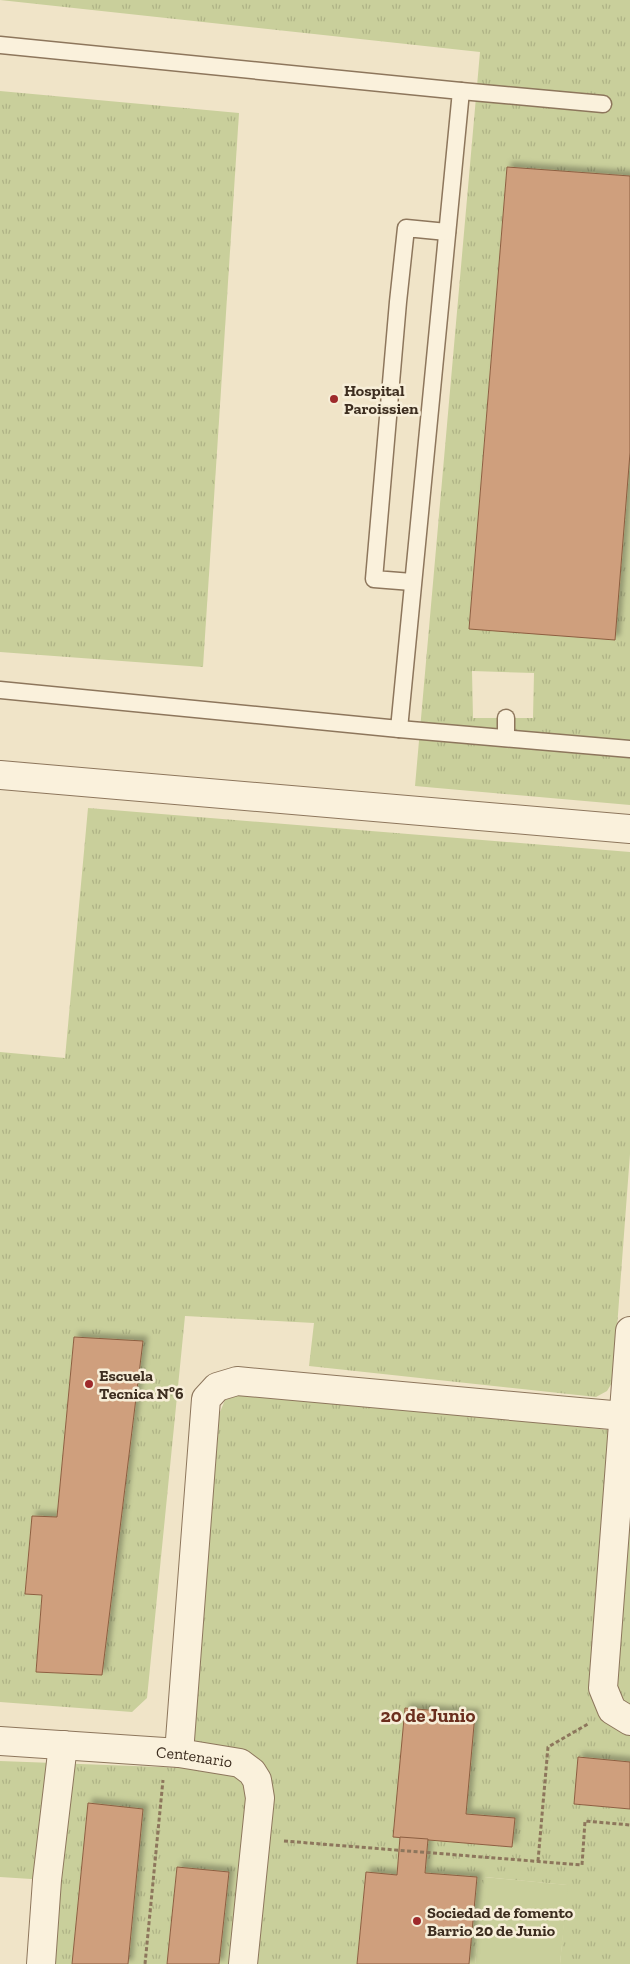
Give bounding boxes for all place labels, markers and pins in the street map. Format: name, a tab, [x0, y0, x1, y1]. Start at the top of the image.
place label: Hospital Paroissien	[344, 381, 419, 418]
marker: Hospital Paroissien	[328, 393, 340, 405]
place label: Escuela Tecnica Nº6	[99, 1366, 184, 1403]
marker: Escuela Tecnica Nº6	[83, 1378, 95, 1390]
place label: Sociedad de fomento Barrio 20 de Junio	[427, 1903, 574, 1940]
marker: Sociedad de fomento Barrio 20 de Junio	[411, 1915, 423, 1927]

